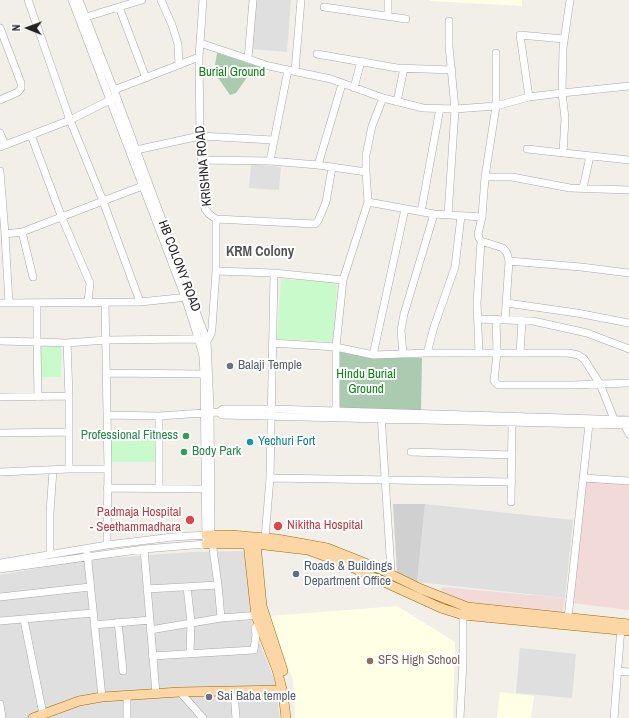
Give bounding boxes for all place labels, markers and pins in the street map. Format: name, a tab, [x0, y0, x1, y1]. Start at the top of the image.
place label: Balaji Temple	[238, 358, 302, 374]
marker: Balaji Temple	[225, 361, 235, 371]
place label: Professional Fitness	[81, 428, 178, 444]
marker: Professional Fitness	[181, 431, 191, 441]
place label: Yechuri Fort	[258, 434, 315, 450]
marker: Yechuri Fort	[245, 437, 255, 447]
place label: Body Park	[192, 444, 241, 460]
marker: Body Park	[179, 447, 189, 457]
place label: Padmaja Hospital - Seethammadhara	[90, 505, 181, 536]
marker: Padmaja Hospital - Seethammadhara	[184, 514, 196, 526]
place label: Nikitha Hospital	[287, 518, 363, 534]
marker: Nikitha Hospital	[272, 520, 284, 532]
place label: Roads & Buildings Department Office	[304, 559, 392, 590]
marker: Roads & Buildings Department Office	[291, 569, 301, 579]
place label: SFS High School	[378, 653, 460, 669]
marker: SFS High School	[365, 656, 375, 666]
place label: Sai Baba temple	[217, 689, 296, 705]
marker: Sai Baba temple	[204, 692, 214, 702]

